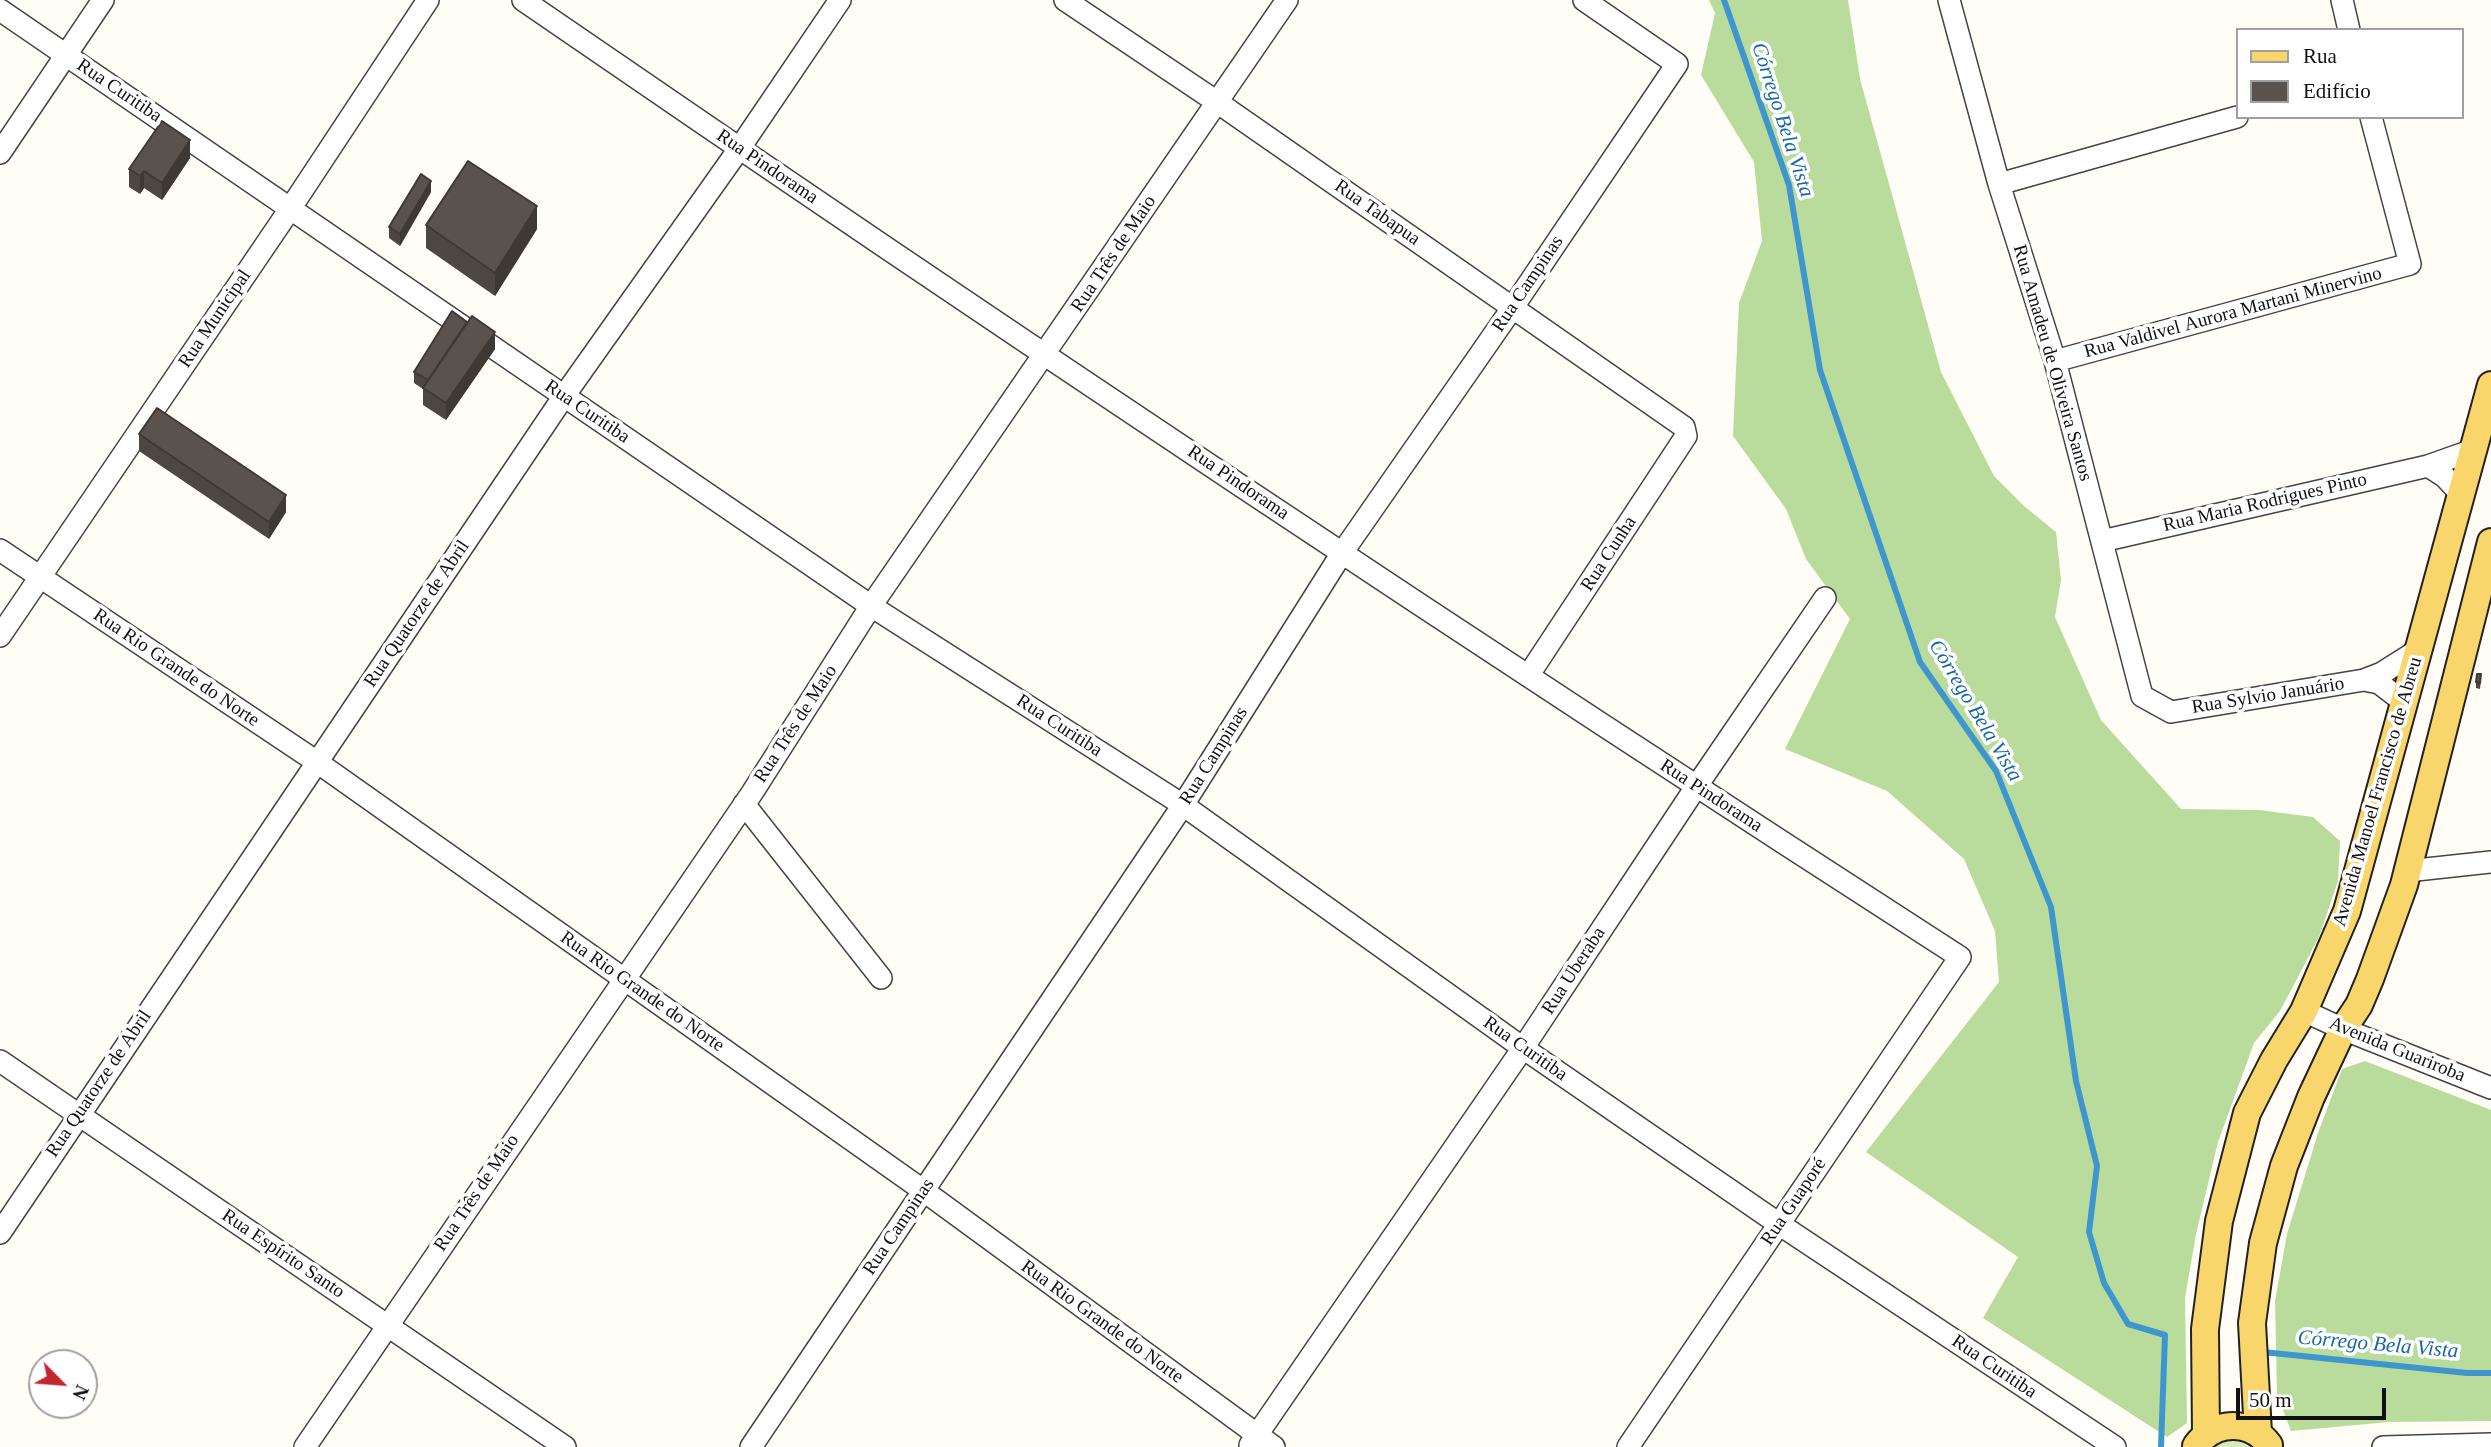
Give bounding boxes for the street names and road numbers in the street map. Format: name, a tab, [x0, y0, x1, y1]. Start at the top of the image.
street label: Rua Curitiba	[72, 54, 166, 128]
street label: Rua Pindorama	[712, 125, 822, 209]
street label: Rua Tabapua	[1330, 175, 1424, 251]
street label: Rua Três de Maio	[1067, 191, 1161, 317]
street label: Rua Campinas	[1487, 231, 1569, 337]
street label: Rua Amadeu de Oliveira Santos	[2007, 242, 2097, 484]
street label: Rua Valdivel Aurora Martani Minervino	[2082, 262, 2384, 364]
street label: Rua Municipal	[174, 266, 256, 372]
street label: Rua Curitiba	[540, 375, 634, 449]
street label: Rua Pindorama	[1183, 441, 1293, 525]
street label: Rua Maria Rodrigues Pinto	[2161, 468, 2369, 538]
street label: Rua Cunha	[1576, 512, 1642, 596]
street label: Rua Quatorze de Abril	[359, 536, 475, 692]
street label: Rua Rio Grande do Norte	[89, 604, 263, 732]
street label: Avenida Manoel Francisco de Abreu	[2329, 655, 2427, 929]
street label: Rua Três de Maio	[749, 661, 843, 787]
street label: Rua Sylvio Januário	[2190, 673, 2346, 719]
street label: Rua Curitiba	[1012, 690, 1106, 762]
street label: Rua Campinas	[1175, 703, 1253, 809]
street label: Rua Pindorama	[1655, 754, 1767, 838]
street label: Rua Uberaba	[1537, 923, 1611, 1019]
street label: Rua Rio Grande do Norte	[555, 927, 729, 1057]
street label: Rua Quatorze de Abril	[41, 1006, 157, 1162]
street label: Rua Curitiba	[1478, 1012, 1572, 1086]
street label: Avenida Guariroba	[2326, 1012, 2468, 1088]
street label: Rua Três de Maio	[430, 1130, 524, 1256]
street label: Rua Guaporé	[1756, 1154, 1832, 1250]
street label: Rua Campinas	[858, 1174, 940, 1280]
street label: Rua Espírito Santo	[217, 1204, 349, 1304]
street label: Rua Rio Grande do Norte	[1016, 1255, 1188, 1389]
street label: Rua Curitiba	[1947, 1330, 2041, 1404]

